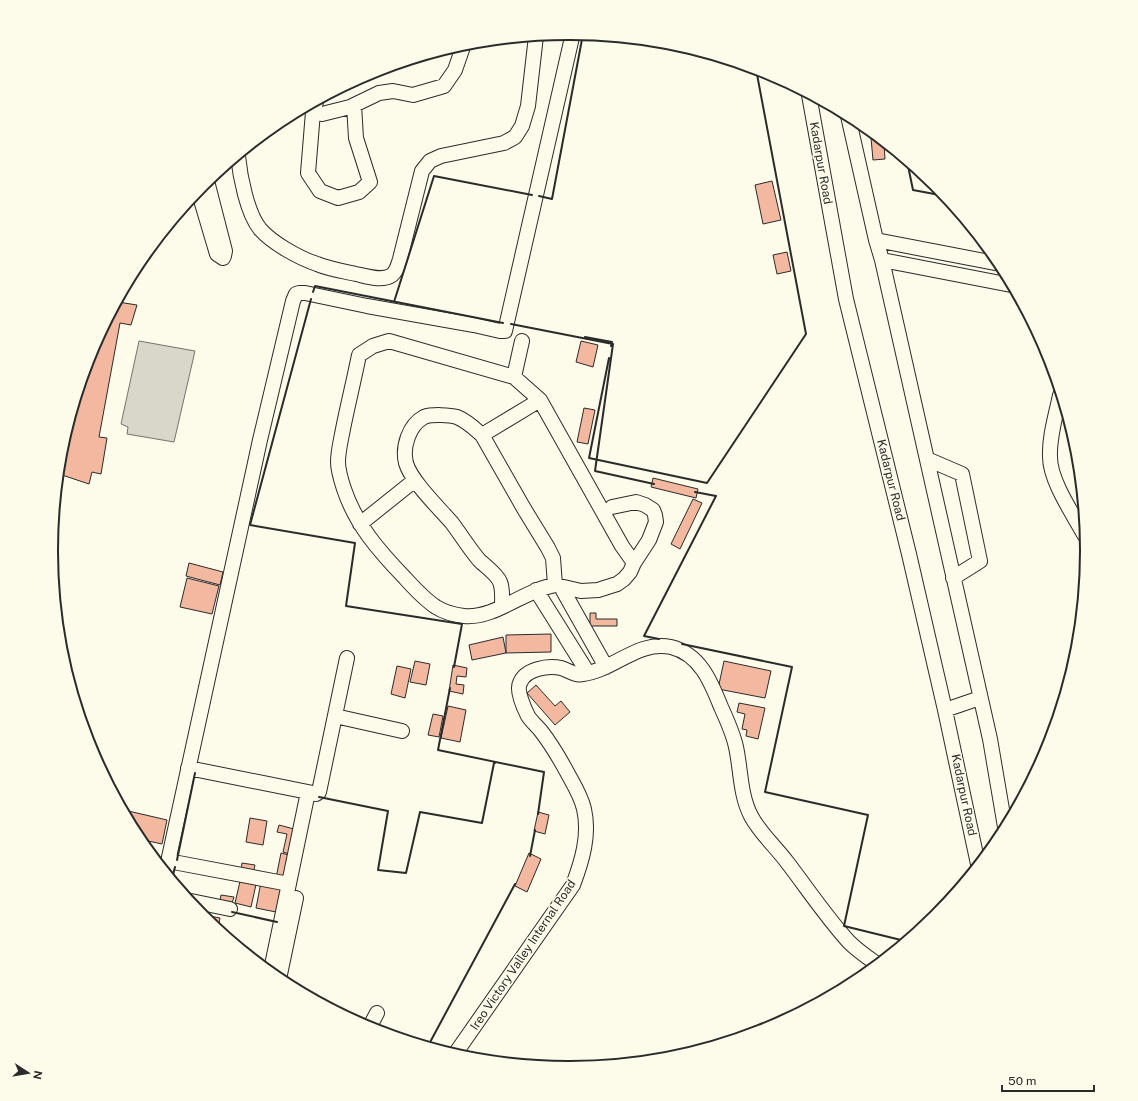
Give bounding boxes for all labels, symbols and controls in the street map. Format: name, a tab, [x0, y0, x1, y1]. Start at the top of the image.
street label: Kadarpur Road	[807, 121, 835, 205]
street label: Kadarpur Road	[874, 438, 908, 522]
street label: Kadarpur Road	[948, 753, 980, 837]
street label: Ireo Victory Valley Internal Road	[467, 877, 579, 1033]
north arrow	[8, 1053, 48, 1093]
scale bar	[1002, 1067, 1094, 1093]
text: N	[31, 1070, 45, 1081]
text: 50 m	[1008, 1074, 1036, 1088]

